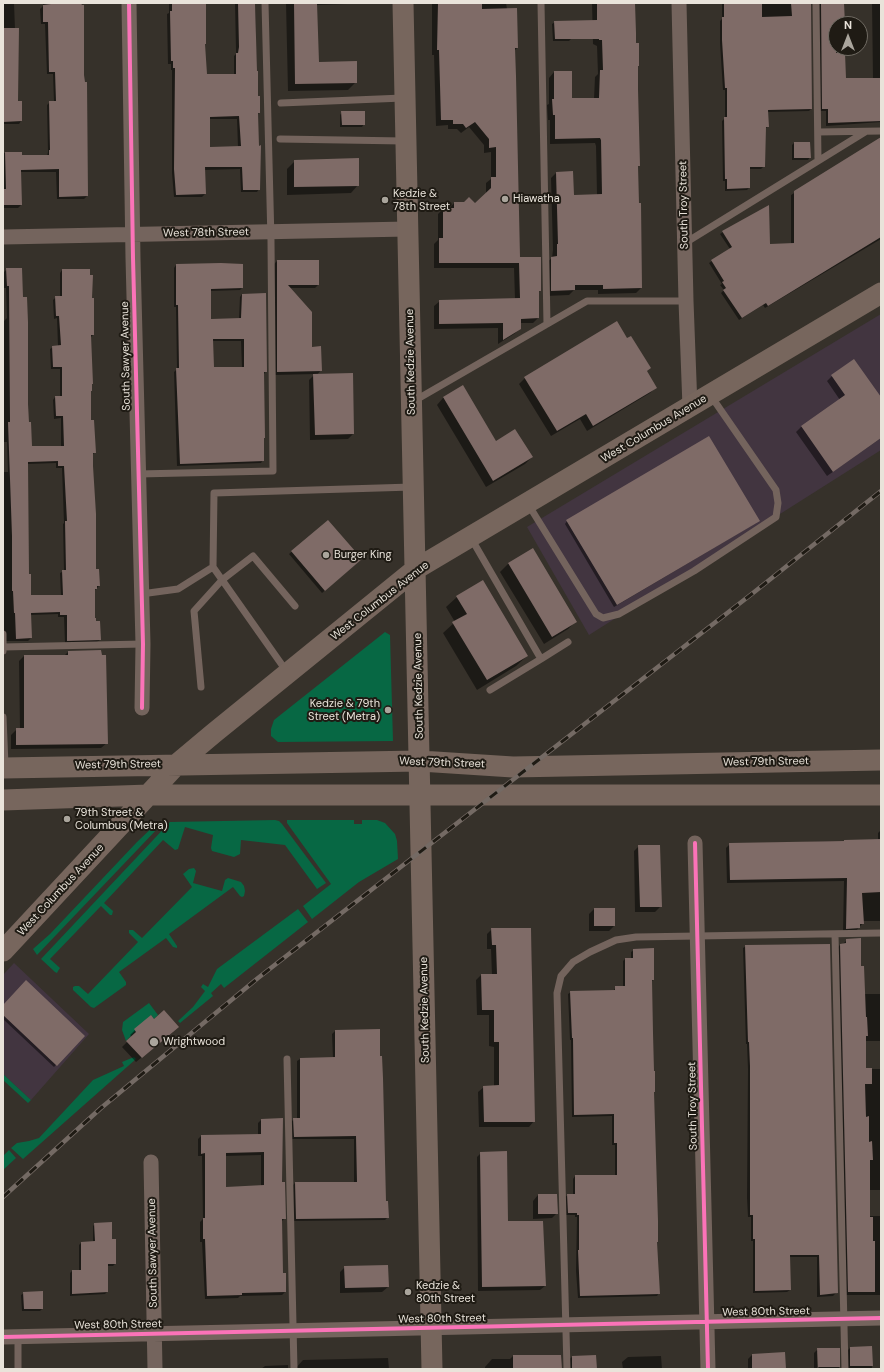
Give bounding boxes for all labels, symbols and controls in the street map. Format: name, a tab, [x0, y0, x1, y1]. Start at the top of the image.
north arrow	[828, 16, 868, 56]
text: N	[844, 18, 852, 32]
street label: South Troy Street	[677, 161, 691, 249]
place label: Kedzie & 78th Street	[393, 187, 450, 213]
place label: Hiawatha	[513, 192, 560, 206]
marker: Hiawatha	[500, 194, 510, 204]
marker: Kedzie & 78th Street	[380, 195, 390, 205]
street label: West 78th Street	[163, 226, 249, 240]
street label: South Sawyer Avenue	[118, 301, 134, 411]
street label: South Kedzie Avenue	[403, 309, 419, 415]
street label: West Columbus Avenue	[599, 392, 709, 466]
place label: Burger King	[334, 548, 392, 562]
marker: Burger King	[321, 550, 331, 560]
street label: West Columbus Avenue	[328, 559, 432, 643]
street label: South Kedzie Avenue	[411, 633, 427, 739]
place label: Kedzie & 79th Street (Metra)	[308, 697, 380, 723]
marker: Kedzie & 79th Street (Metra)	[383, 705, 393, 715]
street label: West 79th Street	[399, 755, 485, 771]
street label: West 79th Street	[723, 755, 809, 769]
street label: West 79th Street	[75, 758, 161, 772]
place label: 79th Street & Columbus (Metra)	[75, 806, 167, 832]
marker: 79th Street & Columbus (Metra)	[62, 814, 72, 824]
street label: West Columbus Avenue	[15, 841, 107, 939]
street label: South Kedzie Avenue	[417, 957, 433, 1063]
place label: Wrightwood	[163, 1035, 225, 1049]
marker: Wrightwood	[148, 1036, 160, 1048]
street label: South Troy Street	[686, 1062, 700, 1150]
street label: South Sawyer Avenue	[145, 1198, 161, 1308]
place label: Kedzie & 80th Street	[416, 1279, 475, 1305]
marker: Kedzie & 80th Street	[403, 1287, 413, 1297]
street label: West 80th Street	[722, 1305, 810, 1319]
street label: West 80th Street	[398, 1312, 486, 1326]
street label: West 80th Street	[74, 1318, 162, 1332]

